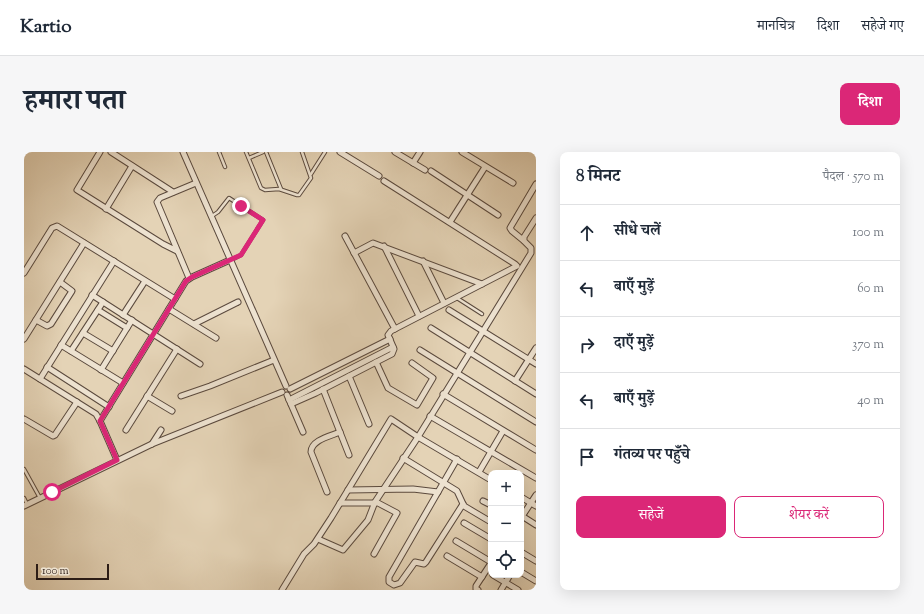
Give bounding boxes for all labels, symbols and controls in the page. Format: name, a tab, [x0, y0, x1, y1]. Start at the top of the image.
text: Kartio	[20, 14, 72, 41]
text: मानचित्र	[757, 17, 795, 37]
text: दिशा	[817, 17, 839, 37]
text: सहेजे गए	[861, 17, 904, 37]
text: हमारा पता	[24, 82, 125, 122]
button: दिशा	[840, 83, 900, 125]
text: 8 मिनट	[576, 165, 620, 189]
text: पैदल · 570 m	[823, 168, 884, 186]
route end	[232, 197, 250, 215]
text: सीधे चलें	[614, 221, 661, 242]
icon: ahead	[576, 222, 598, 244]
text: 100 m	[852, 224, 884, 242]
text: बाएँ मुड़ें	[614, 277, 654, 298]
icon: left	[576, 278, 598, 300]
text: 60 m	[857, 280, 884, 298]
text: दाएँ मुड़ें	[614, 333, 654, 354]
icon: right	[576, 334, 598, 356]
text: 370 m	[852, 336, 884, 354]
text: बाएँ मुड़ें	[614, 389, 654, 410]
icon: left	[576, 390, 598, 412]
text: 40 m	[857, 392, 884, 410]
text: गंतव्य पर पहुँचे	[614, 445, 690, 466]
icon: arrive	[576, 446, 598, 468]
map controls	[488, 470, 524, 578]
button: +	[488, 470, 524, 506]
route start	[43, 483, 61, 501]
button: सहेजें	[576, 496, 726, 538]
button: शेयर करें	[734, 496, 884, 538]
button: −	[488, 506, 524, 542]
button: locate	[488, 542, 524, 578]
scale bar	[36, 562, 109, 581]
text: 100 m	[42, 563, 69, 579]

